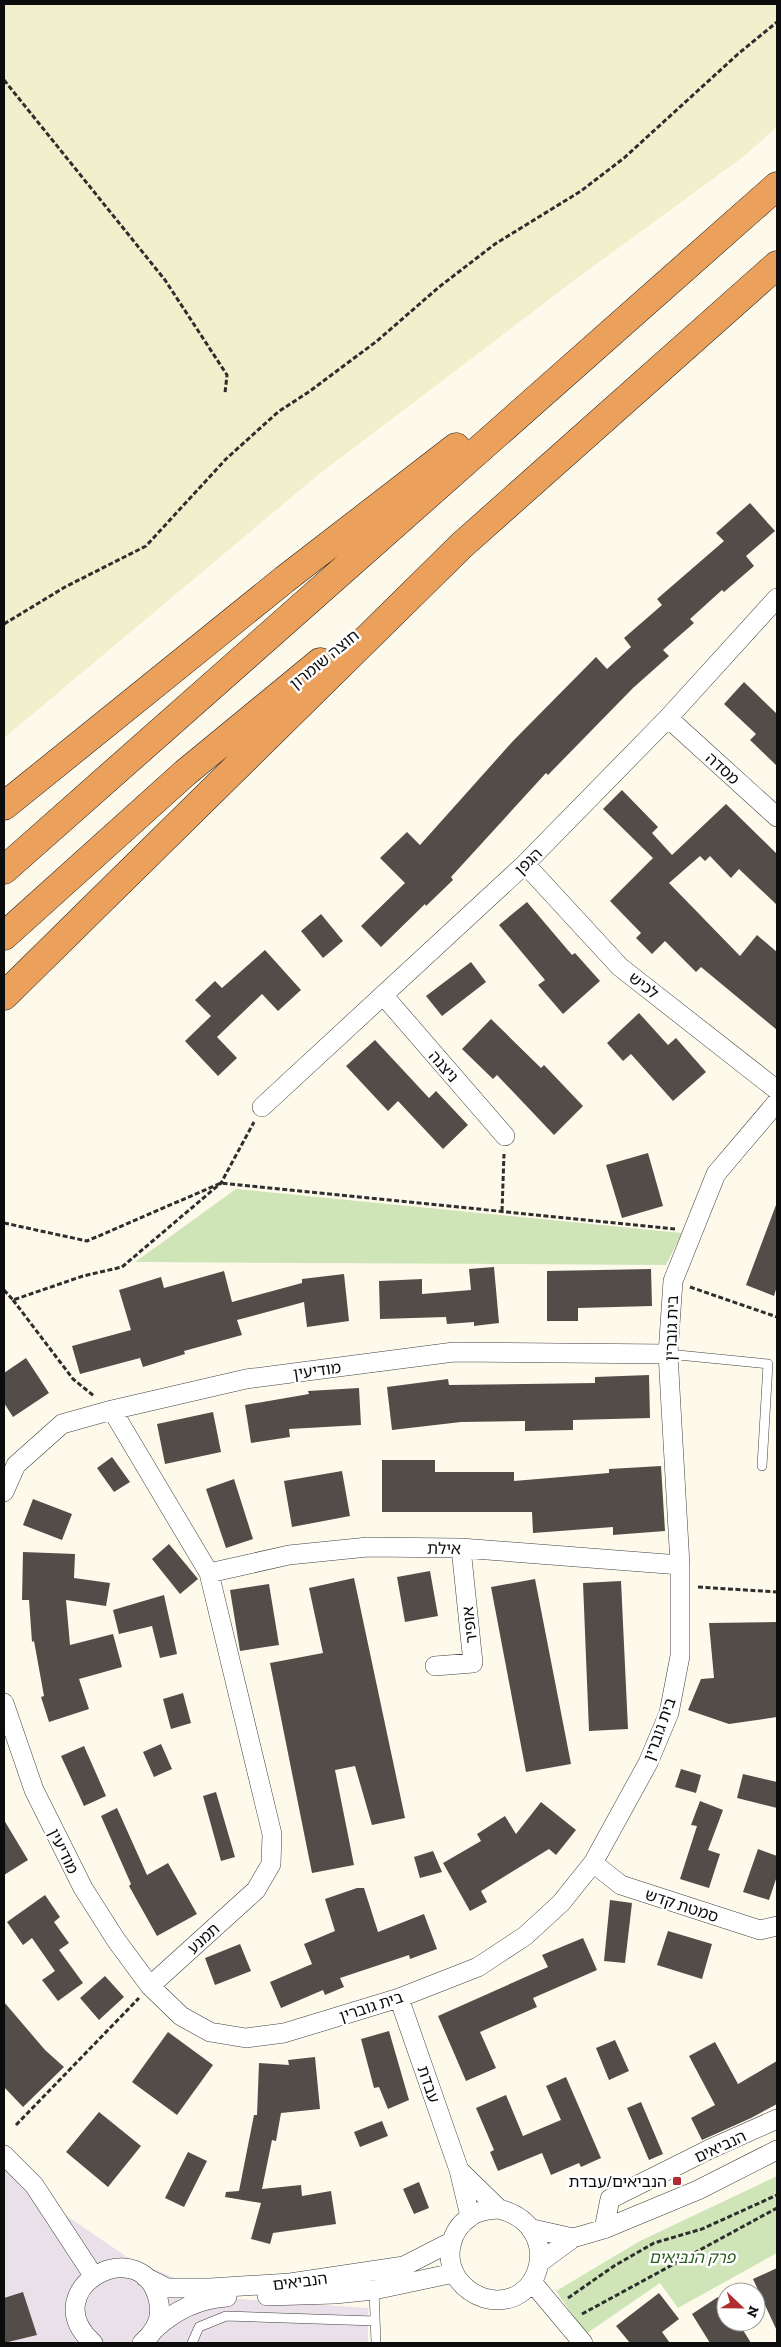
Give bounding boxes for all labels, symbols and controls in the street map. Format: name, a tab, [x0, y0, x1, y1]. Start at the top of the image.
street label: חוצה שומרון	[286, 626, 363, 693]
street label: מסדה	[702, 748, 743, 788]
street label: הגפן	[511, 844, 546, 879]
street label: לכיש	[625, 968, 662, 1003]
street label: ניצנה	[425, 1047, 462, 1086]
street label: בית גוברין	[661, 1295, 682, 1361]
street label: מודיעין	[292, 1358, 342, 1383]
street label: אילת	[427, 1539, 461, 1558]
street label: אופיר	[458, 1606, 481, 1644]
street label: בית גוברין	[639, 1695, 680, 1763]
street label: מודיעין	[44, 1825, 83, 1877]
street label: סמטת קדש	[643, 1885, 721, 1926]
street label: תמנע	[183, 1919, 223, 1958]
street label: בית גוברין	[337, 1987, 405, 2026]
street label: עבדת	[413, 2063, 444, 2105]
street label: הנביאים	[691, 2126, 749, 2167]
place label: הנביאים/עבדת	[569, 2172, 667, 2191]
marker: הנביאים/עבדת	[671, 2175, 683, 2187]
park label: פרק הנביאים	[649, 2248, 737, 2267]
street label: הנביאים	[272, 2269, 328, 2294]
north arrow	[716, 2282, 766, 2332]
text: N	[743, 2304, 762, 2320]

